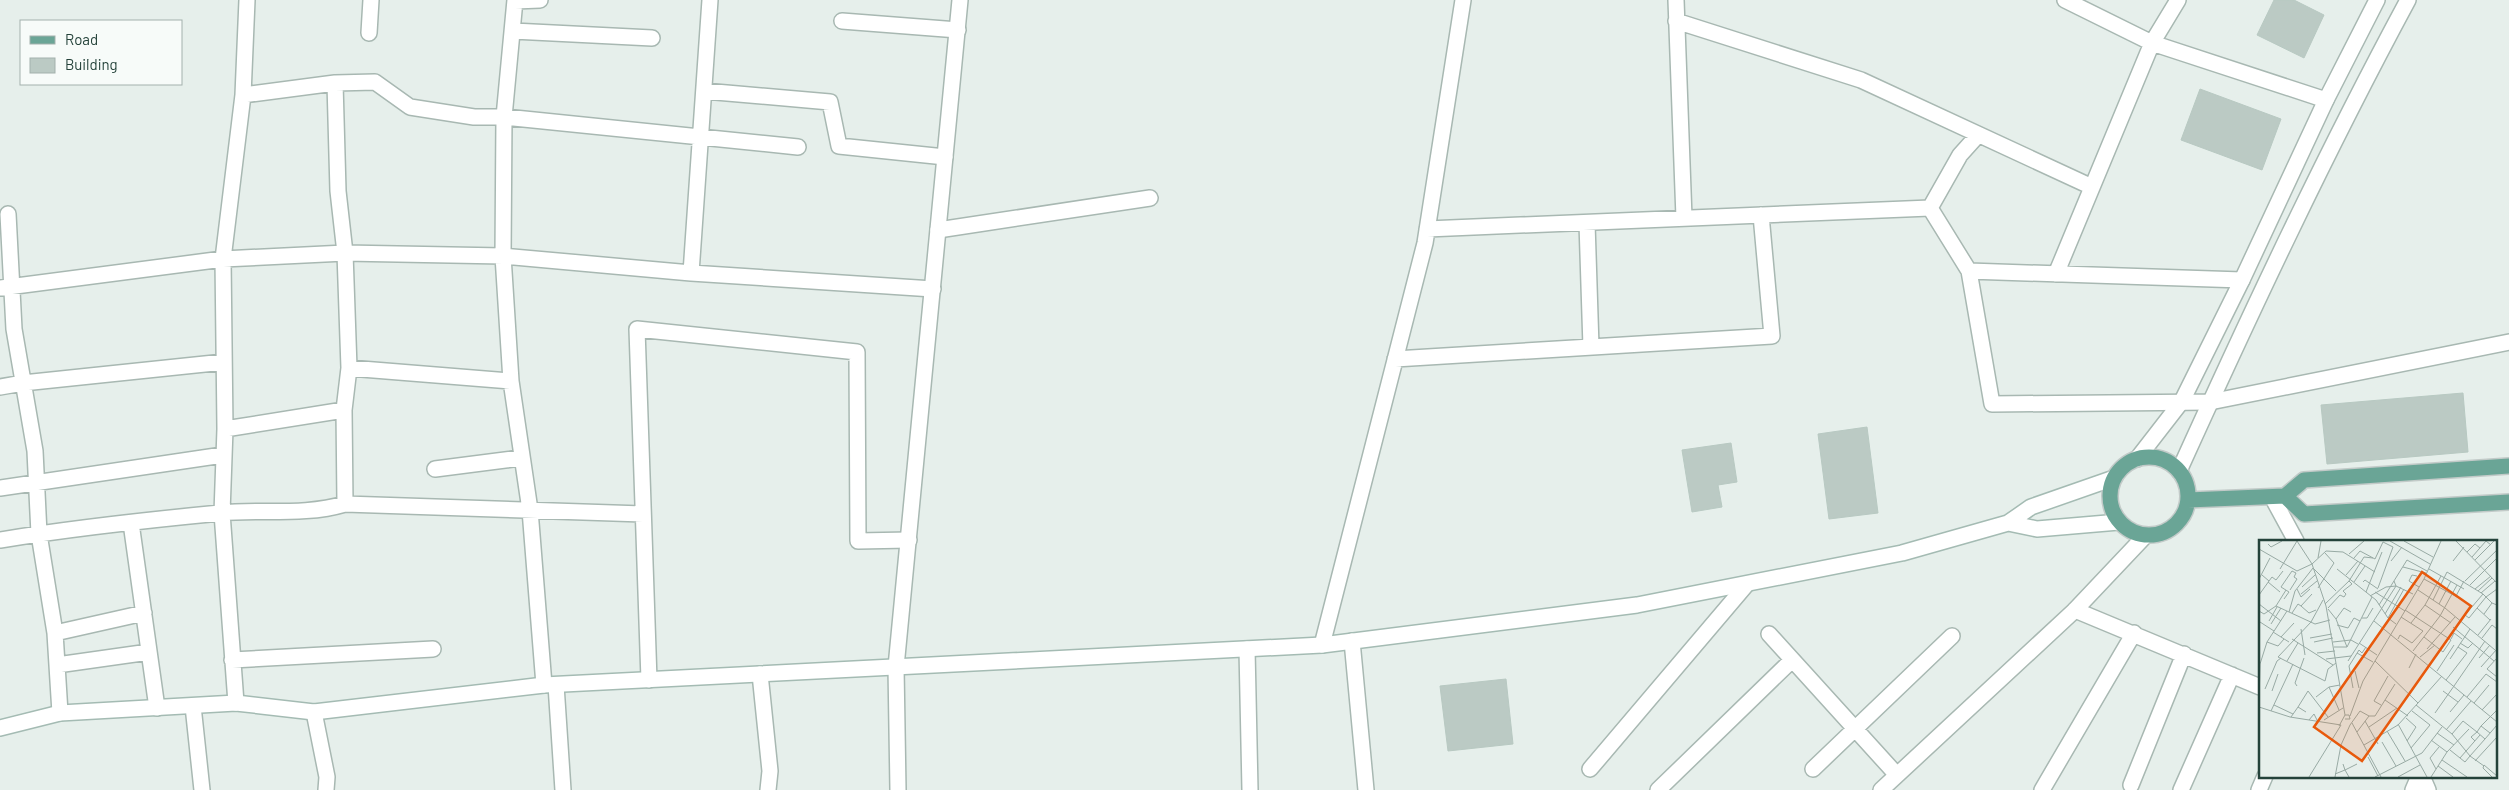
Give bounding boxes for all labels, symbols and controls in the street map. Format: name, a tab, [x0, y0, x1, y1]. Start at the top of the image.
legend	[20, 20, 182, 85]
text: Road	[65, 30, 98, 48]
text: Building	[65, 55, 118, 73]
inset map	[2259, 540, 2496, 778]

